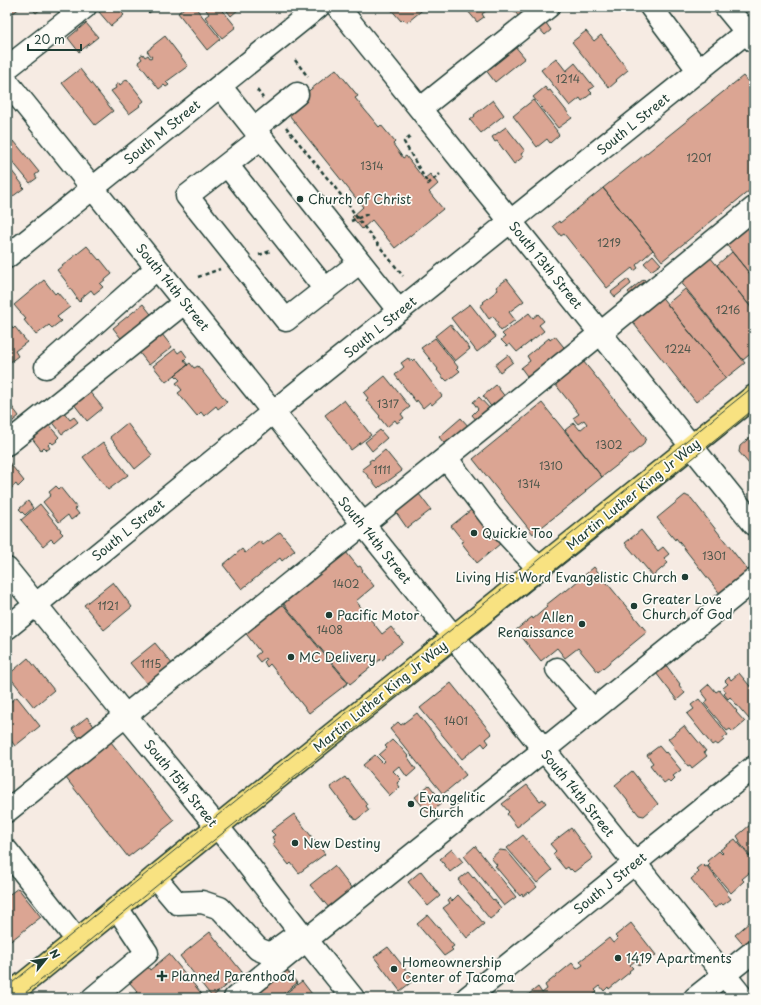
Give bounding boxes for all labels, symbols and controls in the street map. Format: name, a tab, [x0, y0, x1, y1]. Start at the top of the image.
scale bar	[28, 26, 81, 52]
text: 20 m	[34, 30, 65, 48]
house number: 1214	[556, 70, 580, 87]
street label: South L Street	[592, 88, 673, 159]
street label: South M Street	[119, 95, 204, 168]
house number: 1201	[687, 149, 712, 166]
house number: 1314	[361, 157, 383, 174]
place label: Church of Christ	[308, 189, 411, 208]
marker: Church of Christ	[295, 194, 305, 204]
street label: South 13th Street	[505, 217, 588, 313]
house number: 1219	[597, 234, 621, 251]
street label: South 14th Street	[132, 239, 215, 334]
street label: South L Street	[339, 291, 420, 362]
house number: 1216	[716, 301, 740, 318]
house number: 1224	[665, 340, 691, 357]
house number: 1317	[377, 395, 399, 412]
street label: Martin Luther King Jr Way	[561, 433, 704, 554]
house number: 1302	[595, 436, 623, 453]
house number: 1310	[539, 457, 563, 474]
house number: 1111	[373, 461, 391, 478]
house number: 1314	[518, 475, 540, 492]
street label: South 14th Street	[334, 492, 417, 587]
street label: South L Street	[87, 494, 168, 565]
place label: Quickie Too	[482, 523, 553, 542]
marker: Quickie Too	[469, 528, 479, 538]
house number: 1301	[702, 547, 726, 564]
place label: Living His Word Evangelistic Church	[456, 567, 677, 586]
marker: Living His Word Evangelistic Church	[680, 572, 690, 582]
house number: 1402	[332, 575, 360, 592]
place label: Greater Love Church of God	[642, 589, 733, 623]
house number: 1121	[97, 597, 119, 614]
marker: Greater Love Church of God	[629, 601, 639, 611]
place label: Pacific Motor	[337, 605, 420, 624]
place label: Allen Renaissance	[498, 607, 574, 641]
marker: Pacific Motor	[324, 610, 334, 620]
marker: Allen Renaissance	[577, 619, 587, 629]
house number: 1408	[317, 621, 343, 638]
street label: Martin Luther King Jr Way	[308, 635, 451, 756]
place label: MC Delivery	[299, 647, 376, 666]
marker: MC Delivery	[286, 652, 296, 662]
house number: 1115	[141, 655, 161, 672]
house number: 1401	[444, 712, 468, 729]
street label: South 15th Street	[140, 735, 223, 830]
street label: South 14th Street	[537, 745, 620, 840]
place label: Evangelitic Church	[419, 787, 485, 821]
marker: Evangelitic Church	[406, 799, 416, 809]
place label: New Destiny	[303, 833, 381, 852]
marker: New Destiny	[290, 838, 300, 848]
street label: South J Street	[569, 847, 650, 918]
north arrow	[26, 939, 66, 979]
text: N	[46, 946, 65, 962]
place label: 1419 Apartments	[626, 948, 732, 967]
place label: Homeownership Center of Tacoma	[402, 952, 515, 986]
marker: 1419 Apartments	[613, 953, 623, 963]
marker: Homeownership Center of Tacoma	[389, 964, 399, 974]
place label: Planned Parenthood	[171, 966, 295, 985]
marker: Planned Parenthood	[156, 970, 168, 982]

